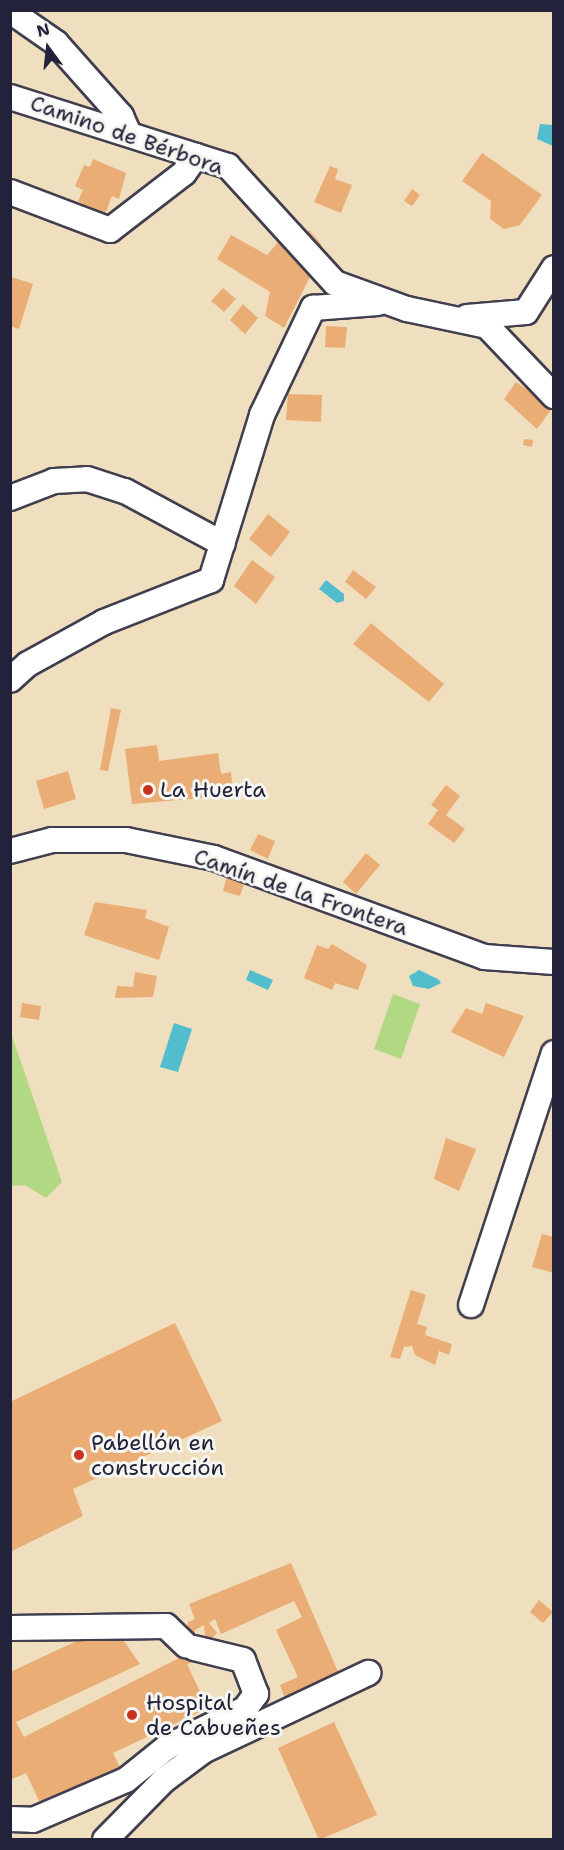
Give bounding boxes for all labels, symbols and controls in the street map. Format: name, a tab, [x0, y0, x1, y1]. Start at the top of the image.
north arrow	[18, 18, 78, 78]
text: N	[34, 18, 52, 42]
street label: Camino de Bérbora	[27, 90, 227, 180]
place label: La Huerta	[160, 777, 266, 803]
marker: La Huerta	[141, 783, 155, 797]
street label: Camín de la Frontera	[190, 843, 412, 941]
place label: Pabellón en construcción	[91, 1429, 224, 1480]
marker: Pabellón en construcción	[72, 1448, 86, 1462]
place label: Hospital de Cabueñes	[146, 1689, 281, 1741]
marker: Hospital de Cabueñes	[123, 1706, 141, 1724]

